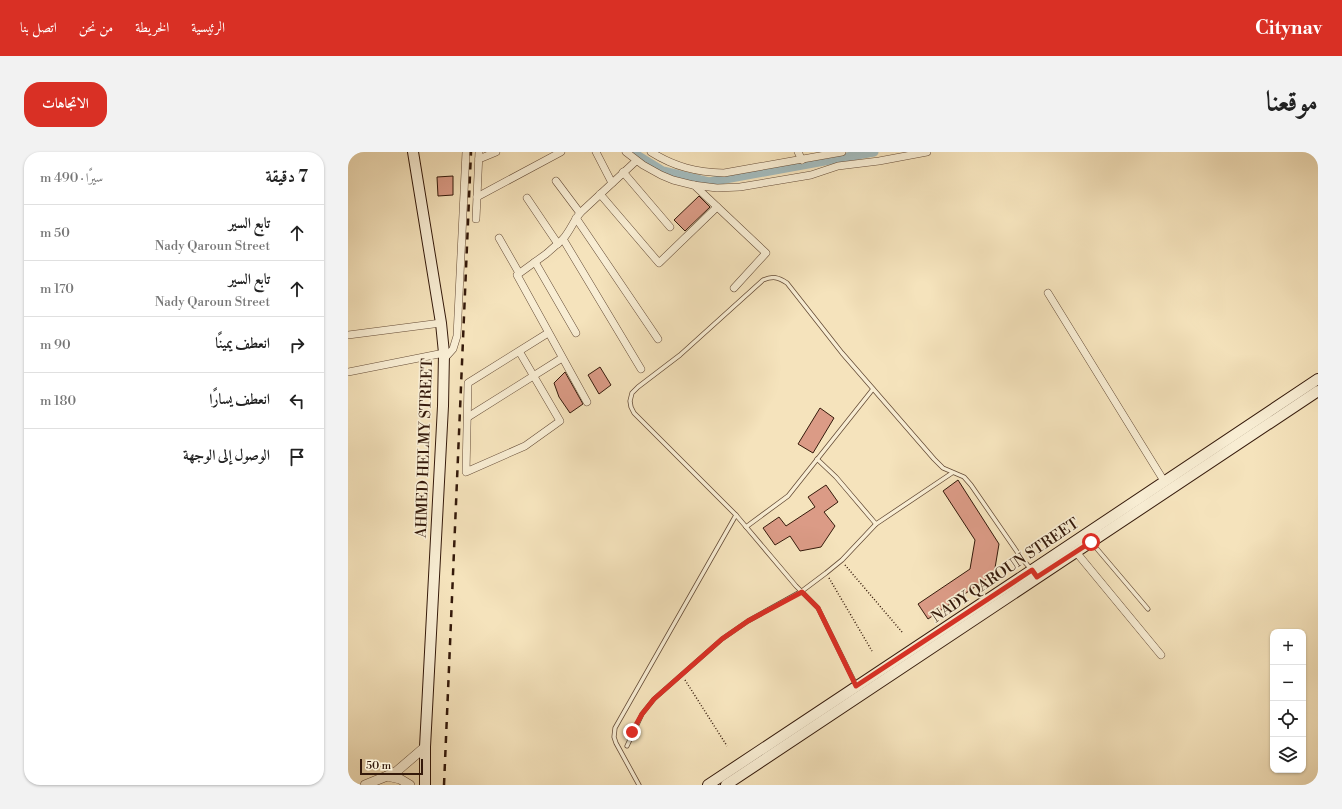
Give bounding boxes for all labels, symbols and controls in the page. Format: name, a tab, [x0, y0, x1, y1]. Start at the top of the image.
text: Citynav	[1255, 16, 1322, 40]
text: اتصل بنا	[20, 19, 57, 37]
text: من نحن	[79, 19, 113, 37]
text: الخريطة	[135, 19, 169, 37]
text: الرئيسية	[191, 19, 225, 37]
button: الاتجاهات	[24, 82, 107, 127]
text: موقعنا	[1266, 85, 1318, 120]
text: 7 دقيقة	[266, 166, 308, 188]
text: سيرًا · 490 m	[40, 170, 103, 186]
text: تابع السير	[228, 214, 270, 233]
icon: ahead	[286, 222, 308, 244]
text: 50 m	[40, 225, 70, 241]
text: Nady Qaroun Street	[155, 238, 270, 254]
text: تابع السير	[228, 270, 270, 289]
icon: ahead	[286, 278, 308, 300]
text: 170 m	[40, 281, 74, 297]
text: Nady Qaroun Street	[155, 294, 270, 310]
text: انعطف يمينًا	[215, 334, 270, 353]
icon: right	[286, 334, 308, 356]
text: 90 m	[40, 337, 71, 353]
street label: AHMED HELMY STREET	[412, 357, 437, 539]
text: انعطف يسارًا	[209, 390, 270, 409]
icon: left	[286, 390, 308, 412]
text: 180 m	[40, 393, 76, 409]
text: الوصول إلى الوجهة	[183, 446, 270, 465]
icon: arrive	[286, 446, 308, 468]
street label: NADY QAROUN STREET	[928, 514, 1083, 627]
route start	[1082, 533, 1100, 551]
map controls	[1270, 629, 1306, 773]
button: +	[1270, 629, 1306, 665]
button: −	[1270, 665, 1306, 701]
button: locate	[1270, 701, 1306, 737]
route end	[623, 723, 641, 741]
button: layers	[1270, 737, 1306, 773]
scale bar	[360, 757, 423, 776]
text: 50 m	[366, 759, 391, 773]

